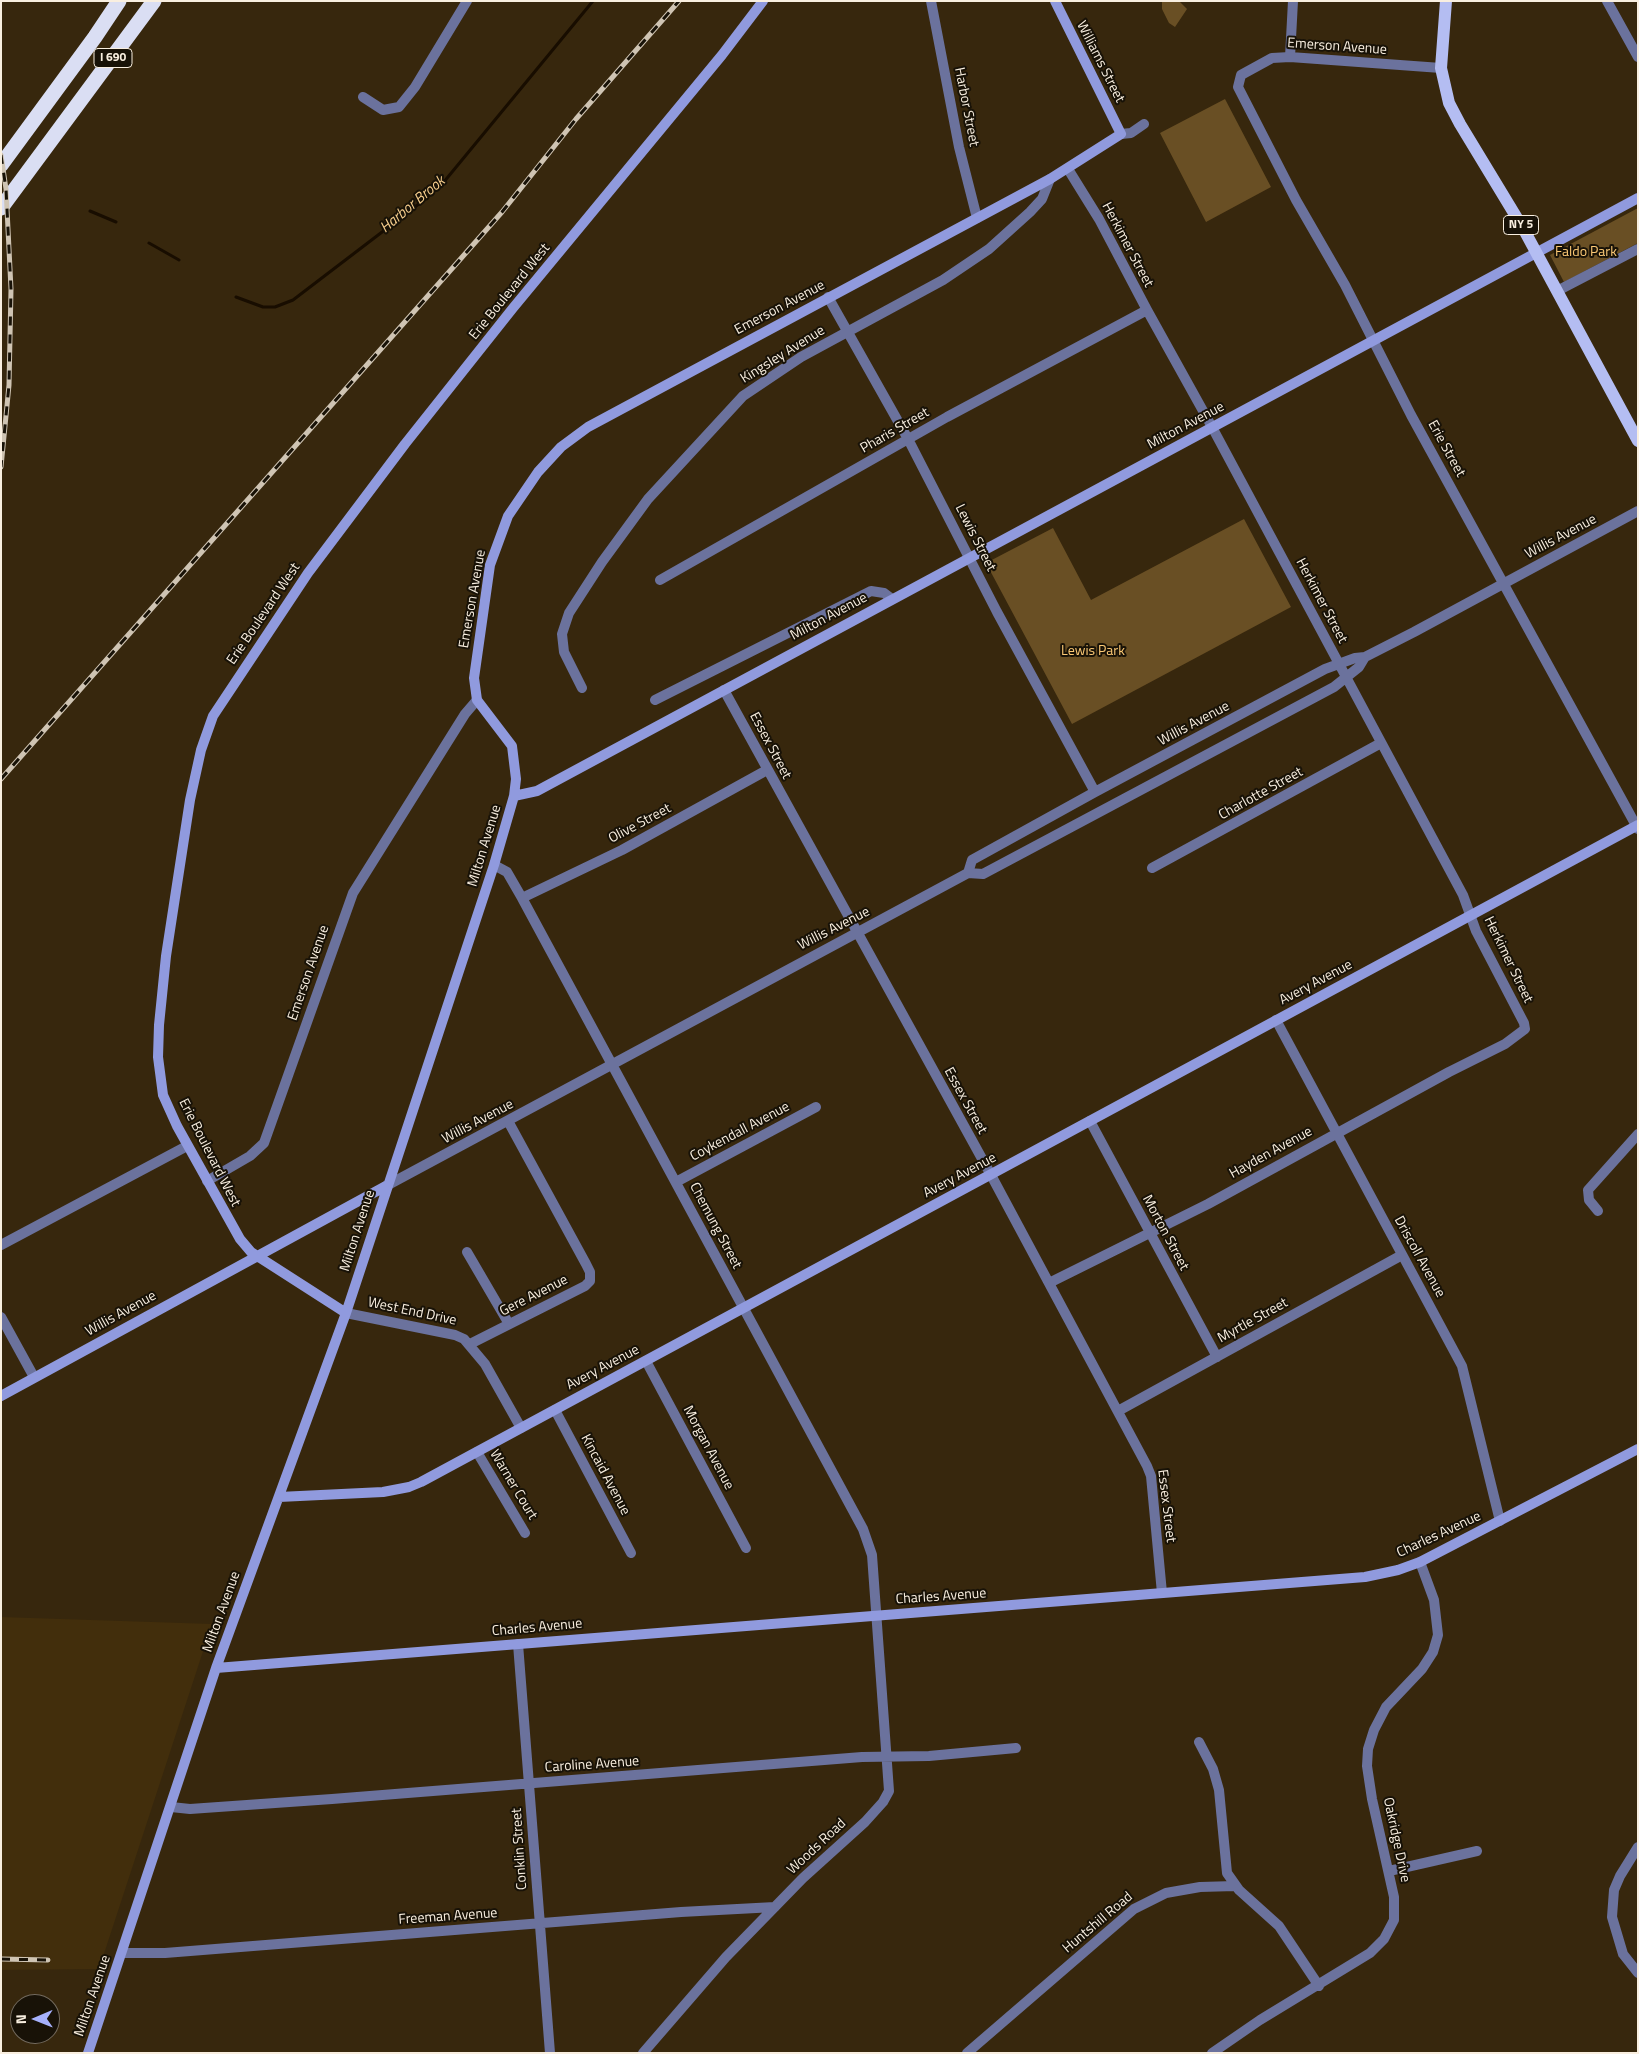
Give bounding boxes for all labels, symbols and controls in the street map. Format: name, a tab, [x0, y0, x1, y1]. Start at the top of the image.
street label: Williams Street	[1072, 18, 1128, 106]
street label: Emerson Avenue	[1287, 35, 1387, 59]
road number: I 690	[94, 48, 132, 68]
street label: Harbor Street	[950, 66, 982, 148]
water label: Harbor Brook	[377, 173, 449, 237]
street label: Herkimer Street	[1098, 200, 1156, 290]
road number: NY 5	[1504, 216, 1538, 234]
street label: Erie Boulevard West	[466, 241, 554, 343]
park label: Faldo Park	[1555, 245, 1617, 261]
street label: Emerson Avenue	[732, 277, 828, 339]
street label: Kingsley Avenue	[738, 322, 828, 388]
street label: Milton Avenue	[1145, 399, 1227, 453]
street label: Pharis Street	[858, 405, 932, 457]
street label: Erie Street	[1424, 418, 1468, 480]
street label: Lewis Street	[951, 502, 999, 574]
street label: Willis Avenue	[1522, 511, 1600, 563]
street label: Emerson Avenue	[456, 548, 490, 650]
street label: Herkimer Street	[1292, 556, 1350, 646]
street label: Erie Boulevard West	[224, 560, 304, 668]
street label: Milton Avenue	[788, 590, 870, 644]
park label: Lewis Park	[1061, 644, 1125, 660]
street label: Willis Avenue	[1155, 698, 1233, 750]
street label: Essex Street	[745, 710, 795, 782]
street label: Charlotte Street	[1216, 764, 1306, 824]
street label: Olive Street	[606, 801, 674, 847]
street label: Milton Avenue	[465, 803, 505, 889]
street label: Willis Avenue	[795, 904, 873, 954]
street label: Herkimer Street	[1480, 914, 1536, 1006]
street label: Emerson Avenue	[285, 923, 333, 1023]
street label: Avery Avenue	[1277, 957, 1355, 1009]
street label: Essex Street	[940, 1065, 990, 1137]
street label: Erie Boulevard West	[175, 1096, 243, 1210]
street label: Willis Avenue	[439, 1096, 517, 1148]
street label: Coykendall Avenue	[687, 1099, 793, 1165]
street label: Hayden Avenue	[1227, 1123, 1315, 1183]
street label: Avery Avenue	[921, 1150, 999, 1202]
street label: Chemung Street	[685, 1180, 745, 1272]
street label: Milton Avenue	[337, 1188, 379, 1274]
street label: Morton Street	[1138, 1192, 1192, 1274]
street label: Driscoll Avenue	[1390, 1213, 1448, 1301]
street label: Gere Avenue	[497, 1272, 571, 1320]
street label: Willis Avenue	[83, 1288, 159, 1340]
street label: West End Drive	[366, 1294, 458, 1330]
street label: Myrtle Street	[1215, 1295, 1291, 1347]
street label: Avery Avenue	[564, 1342, 642, 1394]
street label: Morgan Avenue	[679, 1403, 737, 1493]
street label: Kincaid Avenue	[577, 1432, 633, 1518]
street label: Warner Court	[486, 1447, 540, 1523]
street label: Essex Street	[1153, 1469, 1179, 1543]
street label: Charles Avenue	[1394, 1508, 1484, 1562]
street label: Milton Avenue	[200, 1569, 244, 1655]
street label: Charles Avenue	[895, 1585, 987, 1609]
street label: Charles Avenue	[491, 1616, 583, 1640]
street label: Caroline Avenue	[544, 1753, 640, 1777]
street label: Oakridge Drive	[1379, 1796, 1413, 1884]
street label: Conklin Street	[509, 1807, 531, 1891]
street label: Woods Road	[784, 1816, 850, 1878]
street label: Huntshill Road	[1060, 1889, 1136, 1957]
street label: Freeman Avenue	[398, 1905, 498, 1929]
street label: Milton Avenue	[71, 1953, 115, 2039]
north arrow	[10, 1994, 60, 2044]
text: N	[10, 2014, 31, 2024]

